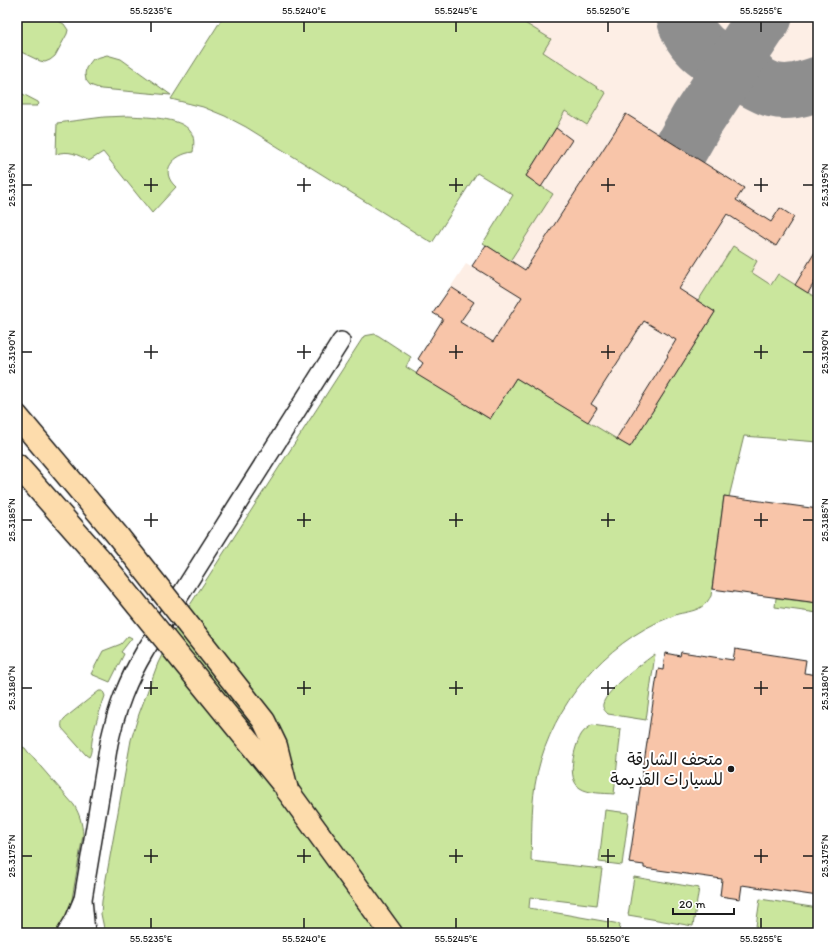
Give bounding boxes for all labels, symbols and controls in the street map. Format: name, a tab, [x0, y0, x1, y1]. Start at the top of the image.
text: 55.5235°E	[130, 4, 173, 17]
text: 55.5240°E	[282, 4, 327, 17]
text: 55.5245°E	[434, 4, 478, 17]
text: 55.5250°E	[586, 4, 630, 17]
text: 55.5255°E	[740, 4, 783, 17]
text: 25.3195°N	[5, 163, 18, 207]
text: 25.3195°N	[818, 163, 831, 207]
text: 25.3190°N	[5, 330, 18, 374]
text: 25.3190°N	[818, 330, 831, 374]
text: 25.3185°N	[5, 498, 18, 542]
text: 25.3185°N	[818, 498, 831, 542]
text: 25.3180°N	[5, 666, 18, 710]
text: 25.3180°N	[818, 666, 831, 710]
place label: متحف الشارقة للسيارات القديمة	[610, 749, 723, 789]
marker: متحف الشارقة للسيارات القديمة	[726, 764, 736, 774]
text: 25.3175°N	[5, 834, 18, 877]
text: 25.3175°N	[818, 834, 831, 877]
scale bar	[673, 890, 734, 916]
text: 20 m	[679, 897, 706, 911]
text: 55.5235°E	[130, 932, 173, 945]
text: 55.5240°E	[282, 932, 327, 945]
text: 55.5245°E	[434, 932, 478, 945]
text: 55.5250°E	[586, 932, 630, 945]
text: 55.5255°E	[740, 932, 783, 945]

